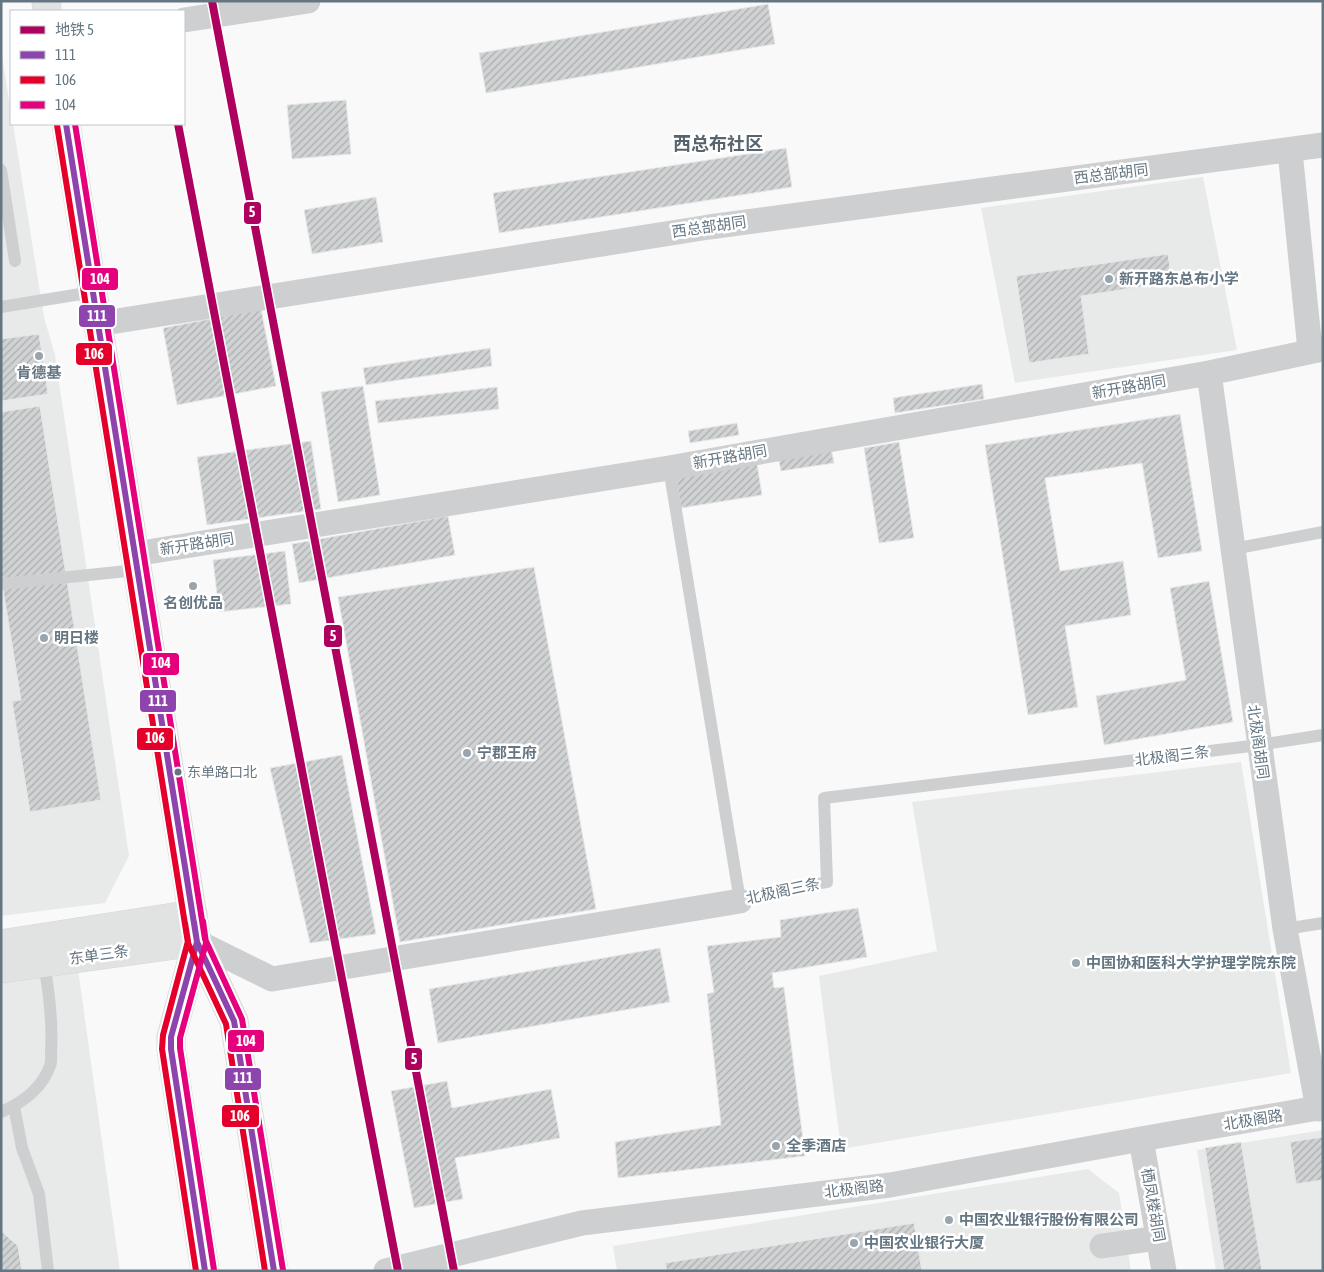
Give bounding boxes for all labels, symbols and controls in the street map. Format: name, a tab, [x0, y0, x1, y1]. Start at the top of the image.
legend	[10, 10, 185, 125]
text: 地铁 5	[55, 21, 94, 38]
text: 111	[55, 46, 76, 63]
text: 106	[55, 71, 76, 88]
text: 104	[55, 96, 76, 113]
district label: 西总布社区	[673, 133, 763, 154]
street label: 西总部胡同	[1073, 160, 1149, 187]
line badge: 5	[243, 201, 262, 225]
text: 5	[249, 204, 256, 220]
street label: 西总部胡同	[671, 213, 747, 240]
line badge: 104	[81, 267, 119, 291]
place label: 新开路东总布小学	[1119, 270, 1239, 287]
text: 104	[90, 271, 110, 287]
marker: 新开路东总布小学	[1103, 273, 1115, 285]
line badge: 111	[78, 304, 116, 328]
text: 111	[87, 308, 107, 324]
line badge: 106	[75, 342, 113, 366]
text: 106	[84, 346, 104, 362]
marker: 肯德基	[33, 350, 45, 362]
place label: 肯德基	[16, 364, 62, 381]
street label: 新开路胡同	[1090, 372, 1167, 401]
street label: 新开路胡同	[691, 442, 768, 471]
street label: 新开路胡同	[159, 529, 235, 558]
marker: 名创优品	[187, 580, 199, 592]
place label: 名创优品	[163, 594, 223, 611]
line badge: 5	[323, 624, 343, 648]
text: 5	[330, 628, 337, 644]
place label: 明日楼	[54, 629, 99, 646]
marker: 明日楼	[38, 632, 50, 644]
line badge: 104	[142, 652, 180, 676]
text: 104	[151, 655, 171, 671]
line badge: 111	[139, 689, 177, 713]
text: 111	[148, 693, 168, 709]
street label: 北极阁胡同	[1245, 704, 1272, 780]
line badge: 106	[136, 727, 174, 751]
text: 106	[145, 730, 165, 746]
street label: 北极阁三条	[1134, 742, 1210, 769]
place label: 宁郡王府	[477, 744, 537, 761]
marker: 宁郡王府	[461, 747, 473, 759]
place label: 东单路口北	[187, 764, 257, 780]
marker: 东单路口北	[173, 767, 183, 777]
street label: 北极阁三条	[744, 874, 821, 907]
street label: 东单三条	[68, 942, 130, 967]
place label: 中国协和医科大学护理学院东院	[1086, 954, 1296, 971]
marker: 中国协和医科大学护理学院东院	[1070, 957, 1082, 969]
line badge: 104	[227, 1029, 265, 1053]
text: 104	[236, 1033, 256, 1049]
line badge: 5	[404, 1047, 423, 1071]
text: 5	[411, 1051, 418, 1067]
line badge: 111	[224, 1067, 262, 1091]
text: 111	[233, 1070, 253, 1086]
line badge: 106	[221, 1104, 260, 1128]
street label: 北极阁路	[1222, 1106, 1284, 1133]
text: 106	[230, 1108, 250, 1124]
place label: 全季酒店	[786, 1137, 846, 1154]
marker: 全季酒店	[770, 1140, 782, 1152]
street label: 栖凤楼胡同	[1139, 1166, 1168, 1243]
street label: 北极阁路	[823, 1176, 885, 1201]
place label: 中国农业银行股份有限公司	[959, 1211, 1139, 1228]
marker: 中国农业银行股份有限公司	[943, 1214, 955, 1226]
place label: 中国农业银行大厦	[864, 1234, 984, 1251]
marker: 中国农业银行大厦	[848, 1237, 860, 1249]

